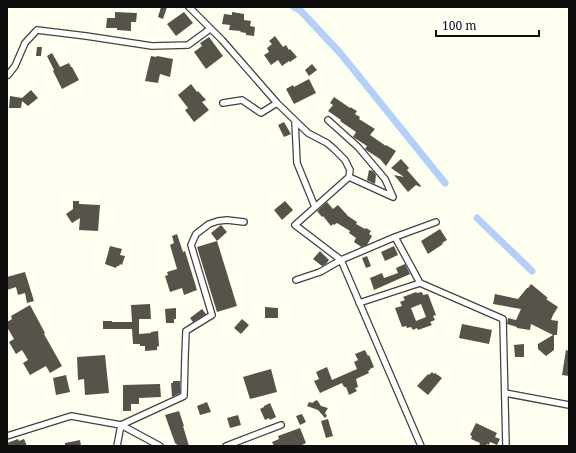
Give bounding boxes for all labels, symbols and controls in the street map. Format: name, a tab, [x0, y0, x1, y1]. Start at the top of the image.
scale bar	[436, 12, 539, 38]
text: 100 m	[442, 17, 477, 34]

